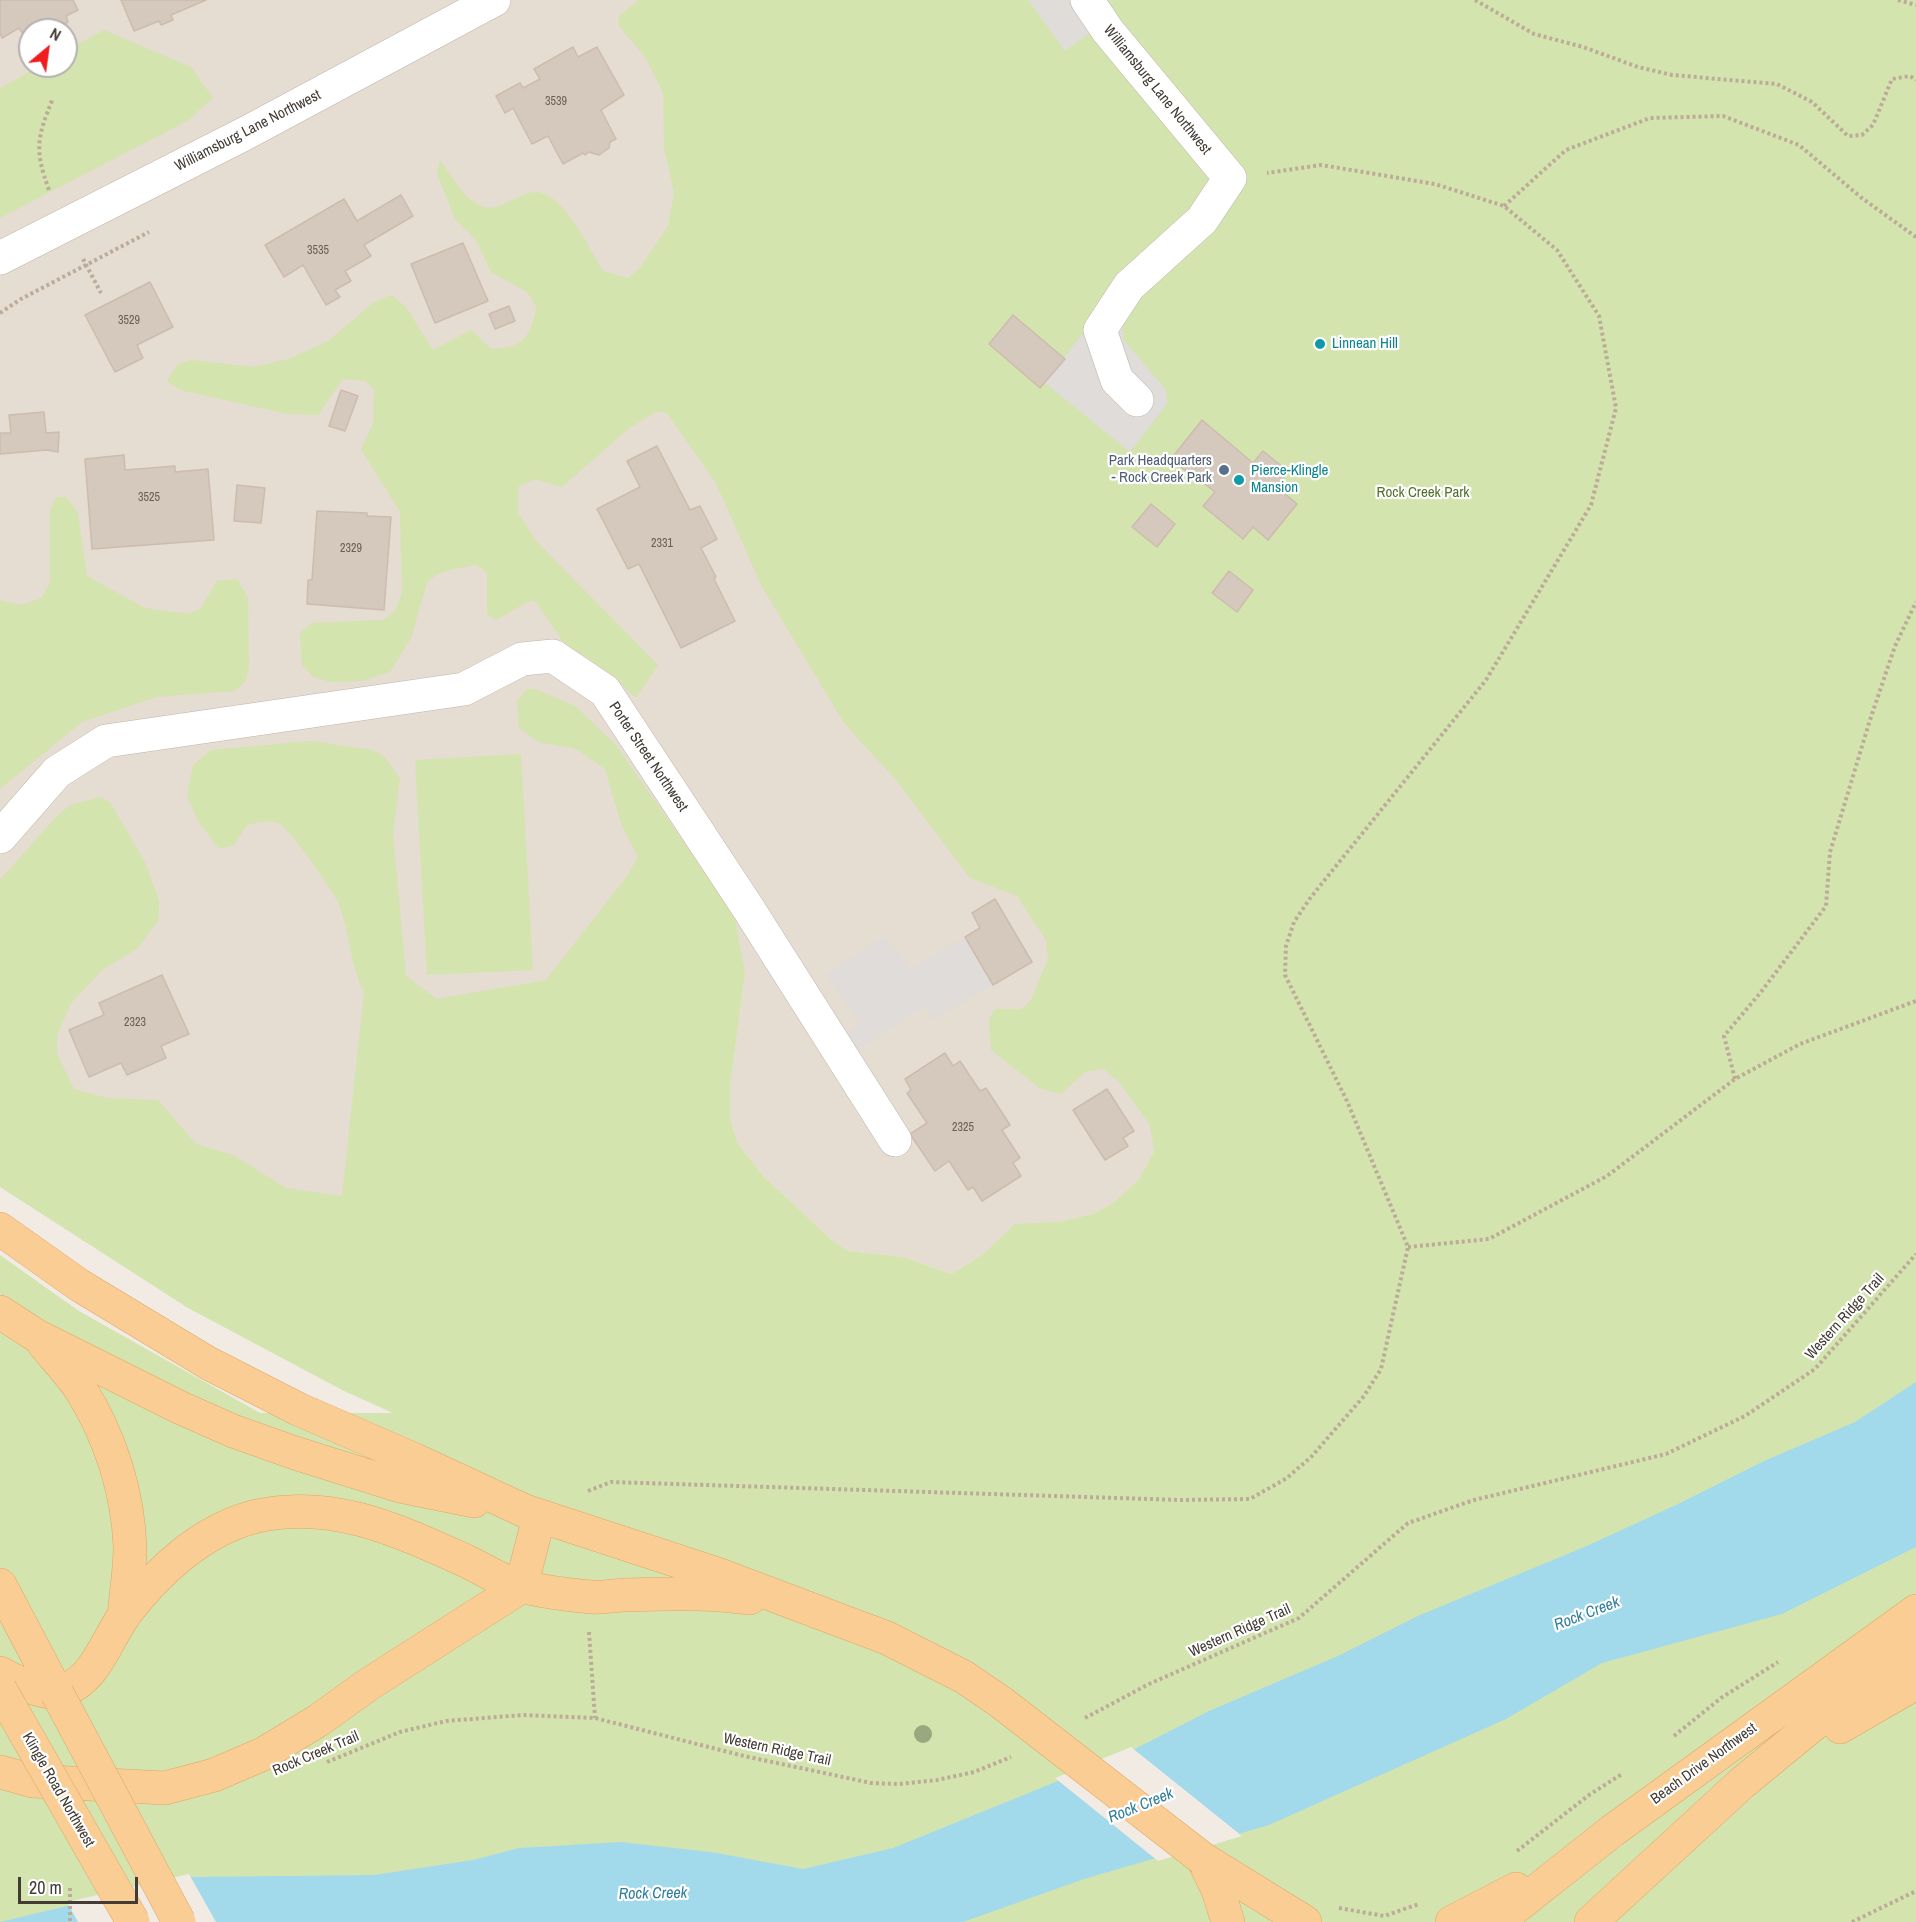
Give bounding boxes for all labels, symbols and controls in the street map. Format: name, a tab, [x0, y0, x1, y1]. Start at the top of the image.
north arrow	[18, 18, 78, 78]
text: N	[46, 22, 65, 46]
street label: Williamsburg Lane Northwest	[1099, 22, 1215, 158]
street label: Williamsburg Lane Northwest	[172, 86, 324, 176]
house number: 3539	[545, 95, 567, 109]
house number: 3535	[307, 244, 329, 258]
house number: 3529	[118, 314, 140, 328]
place label: Linnean Hill	[1332, 335, 1398, 353]
marker: Linnean Hill	[1313, 337, 1327, 351]
place label: Park Headquarters - Rock Creek Park	[1109, 452, 1212, 487]
place label: Pierce-Klingle Mansion	[1251, 462, 1328, 497]
marker: Park Headquarters - Rock Creek Park	[1217, 463, 1231, 477]
marker: Pierce-Klingle Mansion	[1232, 473, 1246, 487]
park label: Rock Creek Park	[1377, 484, 1469, 502]
house number: 3525	[138, 491, 160, 505]
house number: 2331	[651, 537, 673, 551]
house number: 2329	[340, 542, 362, 556]
street label: Porter Street Northwest	[605, 699, 691, 815]
house number: 2323	[124, 1016, 146, 1030]
house number: 2325	[952, 1121, 974, 1135]
street label: Western Ridge Trail	[1802, 1270, 1888, 1364]
water label: Rock Creek	[1552, 1593, 1622, 1635]
street label: Western Ridge Trail	[1186, 1601, 1294, 1661]
street label: Beach Drive Northwest	[1648, 1720, 1760, 1808]
street label: Rock Creek Trail	[270, 1728, 362, 1780]
street label: Klingle Road Northwest	[18, 1730, 98, 1850]
street label: Western Ridge Trail	[722, 1730, 832, 1770]
water label: Rock Creek	[1106, 1784, 1176, 1828]
scale bar	[21, 1865, 141, 1903]
text: 20 m	[29, 1875, 62, 1900]
water label: Rock Creek	[619, 1884, 687, 1904]

